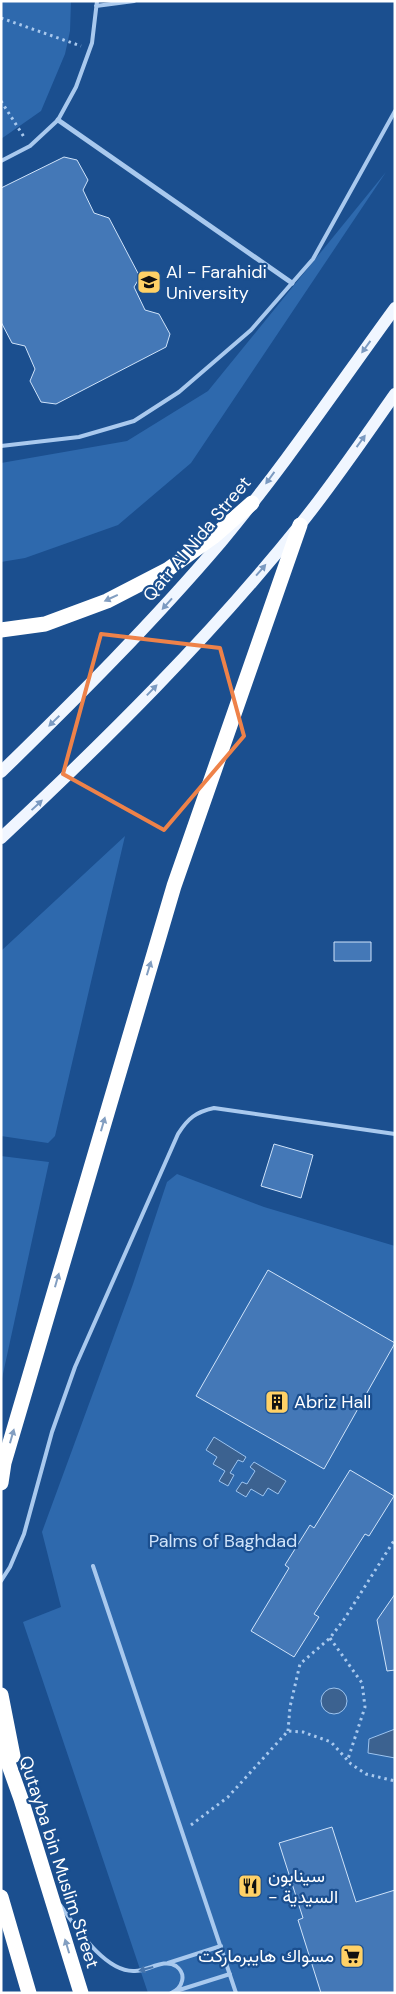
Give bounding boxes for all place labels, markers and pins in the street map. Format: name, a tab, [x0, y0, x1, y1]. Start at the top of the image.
place label: Al - Farahidi University	[166, 260, 267, 305]
school or university icon: Al - Farahidi University	[136, 269, 162, 295]
building icon: Abriz Hall	[264, 1389, 290, 1415]
place label: Abriz Hall	[294, 1390, 371, 1414]
place label: سينابون - السيدية	[268, 1864, 338, 1909]
restaurant icon: سينابون - السيدية	[237, 1873, 263, 1899]
supermarket icon: مسواك هايبرماركت	[339, 1943, 365, 1969]
place label: مسواك هايبرماركت	[198, 1944, 334, 1968]

